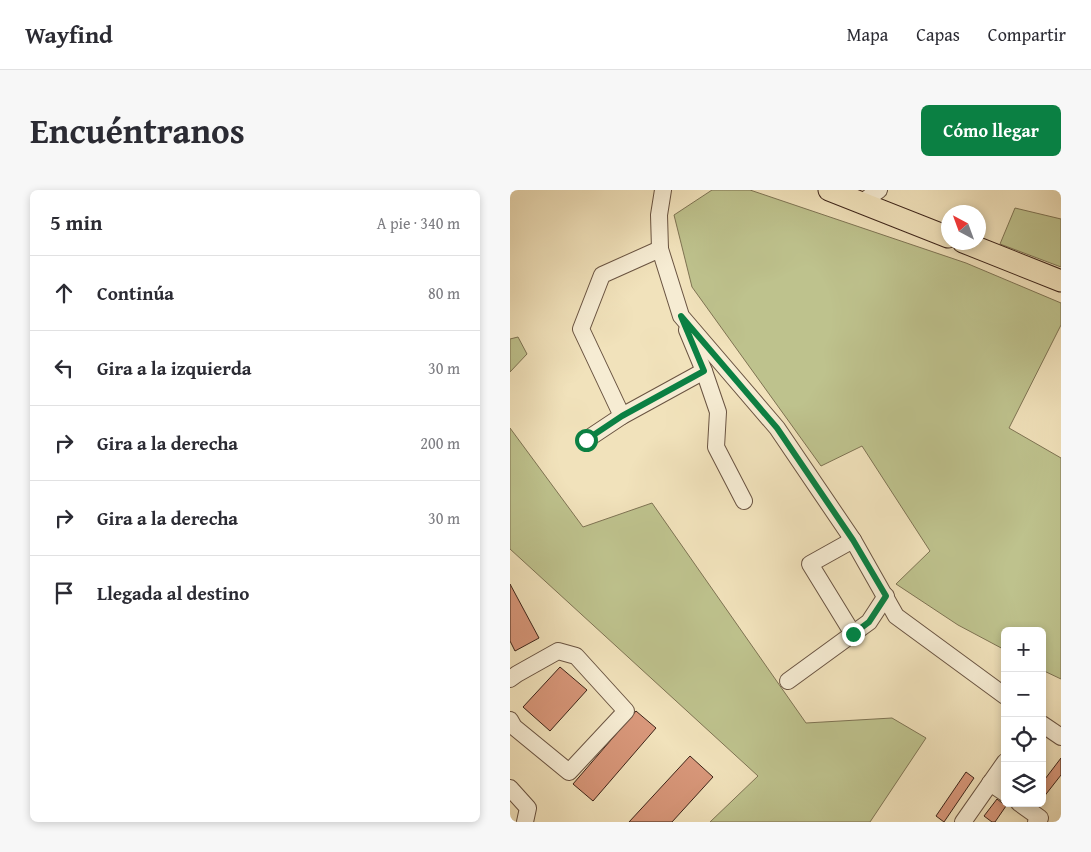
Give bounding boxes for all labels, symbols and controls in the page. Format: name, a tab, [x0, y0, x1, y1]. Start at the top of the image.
text: Wayfind	[25, 17, 113, 52]
text: Mapa	[847, 21, 888, 48]
text: Capas	[916, 21, 960, 48]
text: Compartir	[988, 21, 1066, 48]
text: Encuéntranos	[30, 105, 245, 156]
button: Cómo llegar	[921, 105, 1061, 156]
north arrow	[941, 205, 986, 250]
text: 5 min	[50, 207, 102, 238]
text: A pie · 340 m	[377, 211, 460, 235]
icon: ahead	[50, 279, 78, 307]
text: Continúa	[97, 279, 174, 307]
text: 80 m	[428, 281, 460, 305]
icon: left	[50, 354, 78, 382]
text: Gira a la izquierda	[97, 354, 252, 382]
text: 30 m	[428, 356, 460, 380]
icon: right	[50, 429, 78, 457]
text: Gira a la derecha	[97, 429, 238, 457]
route start	[575, 429, 598, 452]
text: 200 m	[420, 431, 460, 455]
icon: right	[50, 504, 78, 532]
text: Gira a la derecha	[97, 504, 238, 532]
text: 30 m	[428, 506, 460, 530]
icon: arrive	[50, 579, 78, 607]
text: Llegada al destino	[97, 579, 249, 607]
route end	[842, 623, 865, 646]
map controls	[1001, 627, 1046, 807]
button: +	[1001, 627, 1046, 672]
button: −	[1001, 672, 1046, 717]
button: locate	[1001, 717, 1046, 762]
button: layers	[1001, 762, 1046, 807]

